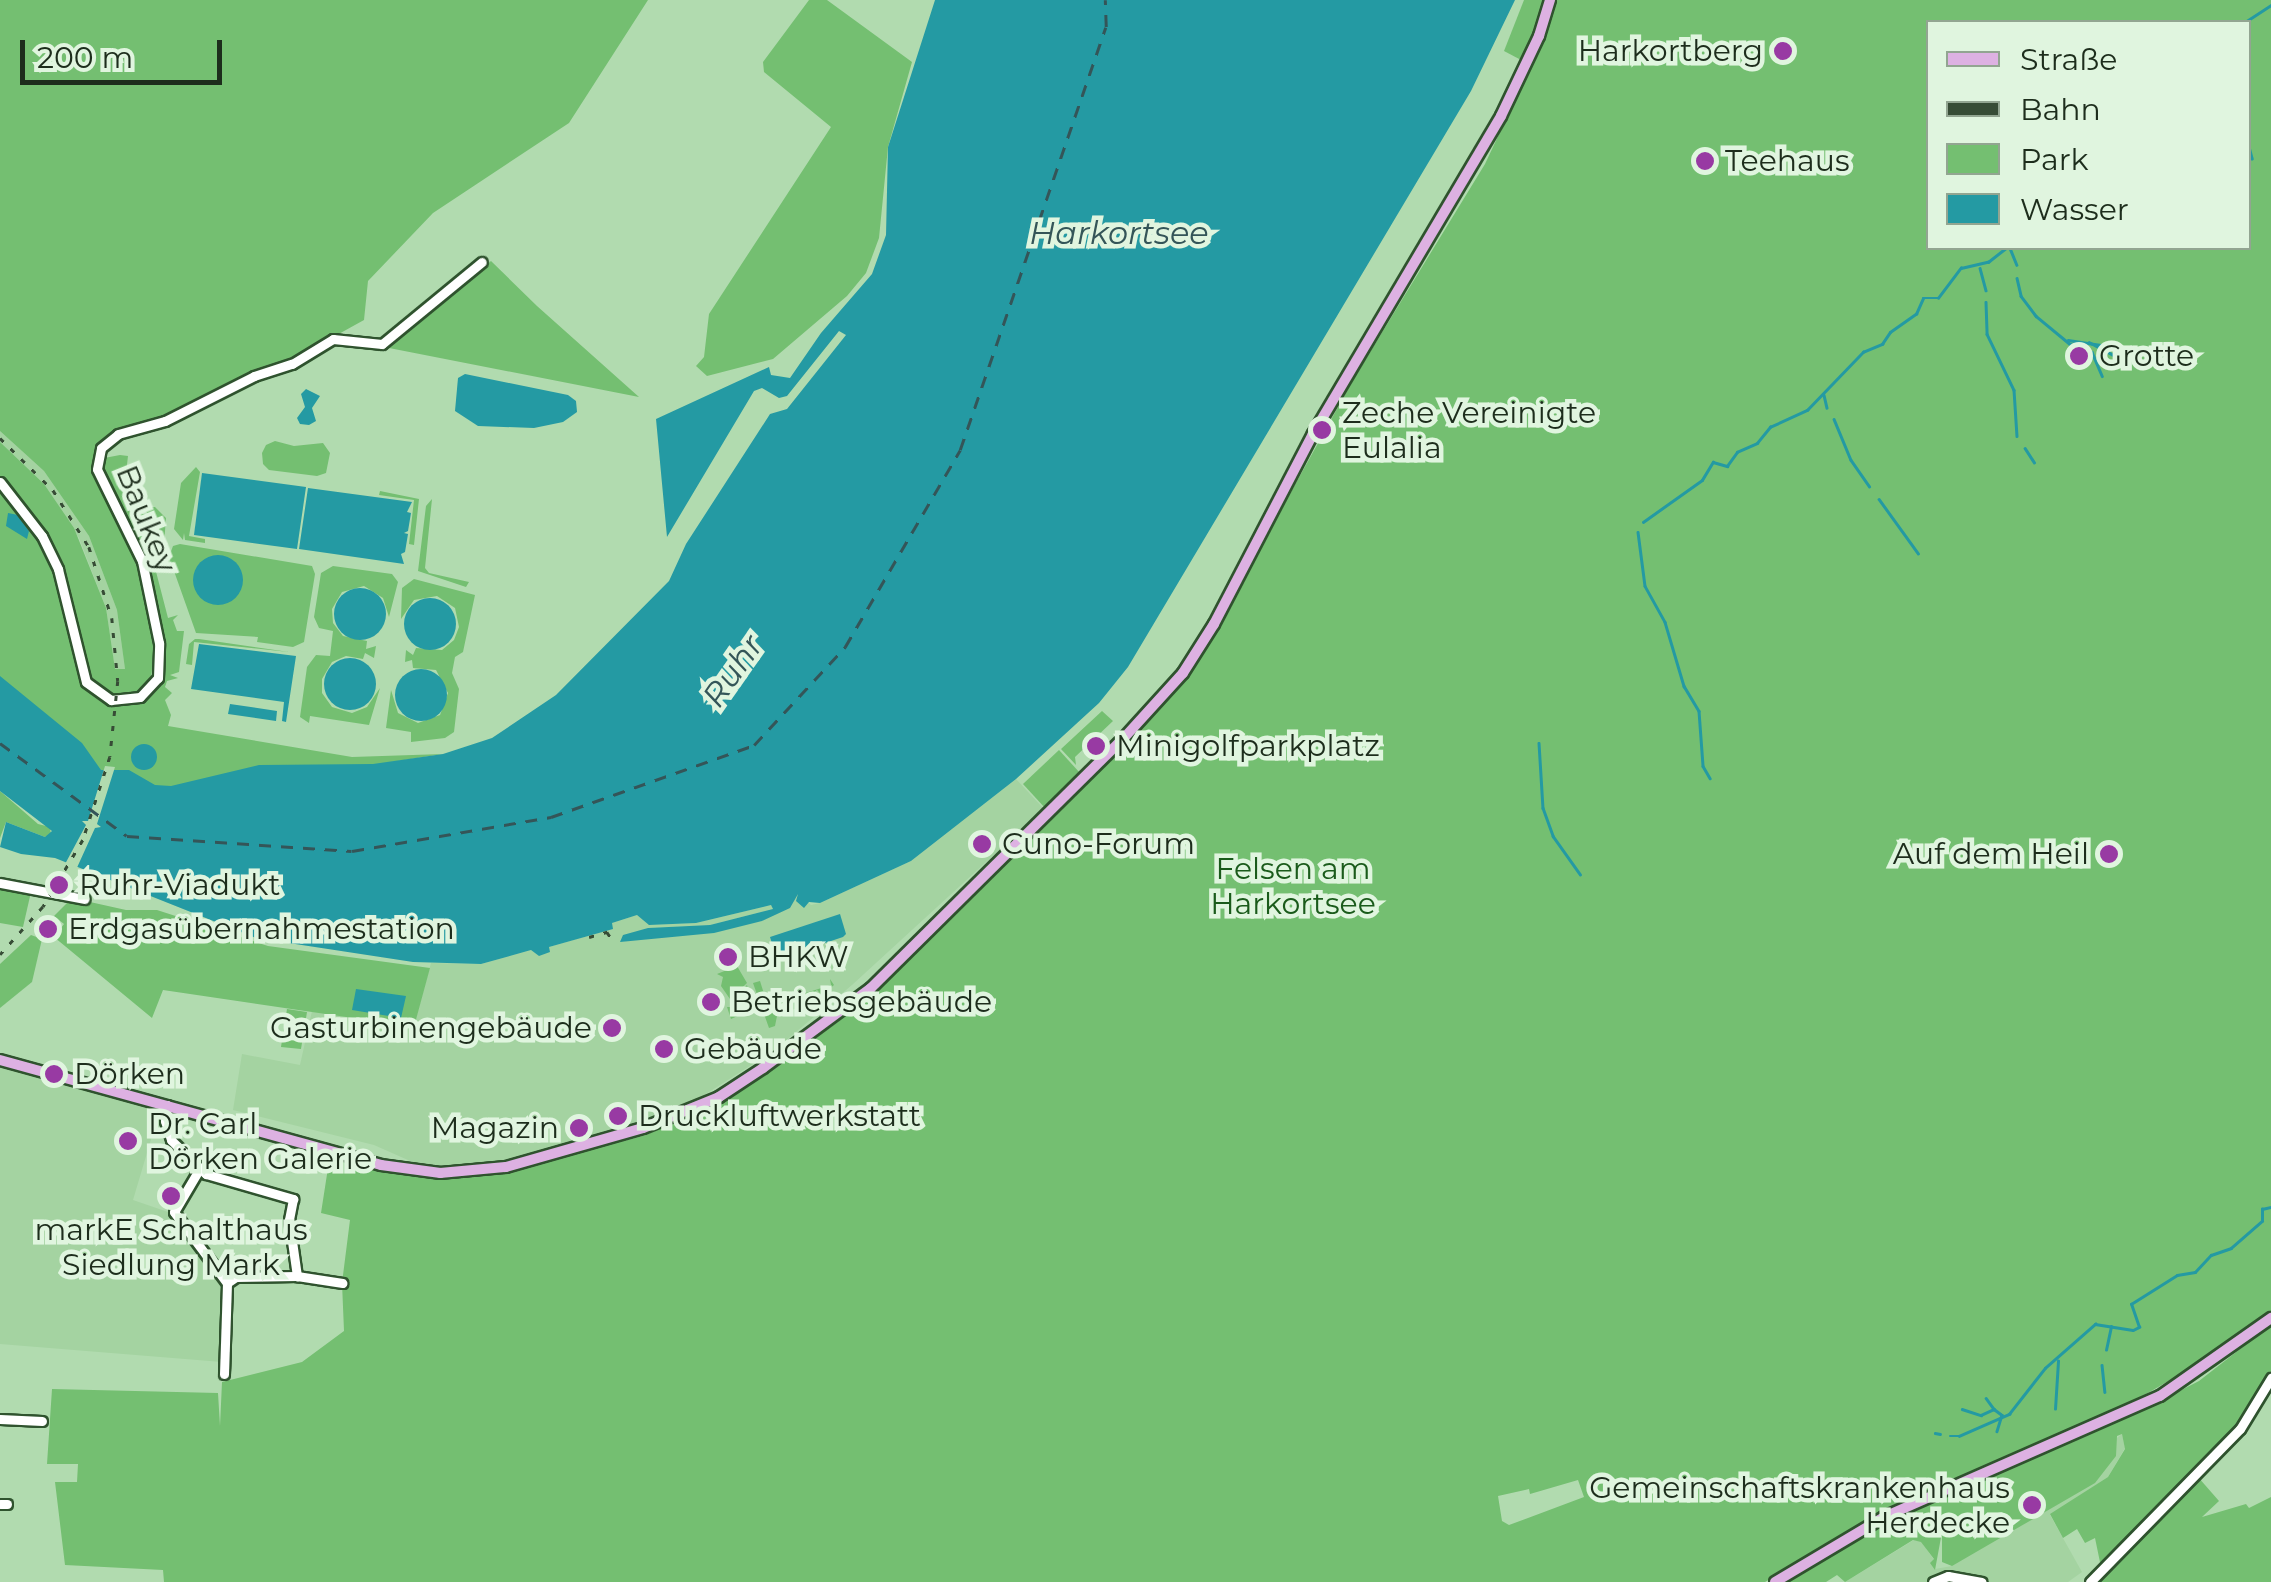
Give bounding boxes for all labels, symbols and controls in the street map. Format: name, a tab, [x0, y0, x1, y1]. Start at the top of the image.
scale bar	[25, 20, 228, 82]
legend	[1926, 20, 2251, 250]
place label: Harkortberg	[1578, 33, 1763, 69]
text: 200 m	[37, 39, 133, 76]
marker: Harkortberg	[1772, 40, 1794, 62]
text: Straße	[2020, 41, 2117, 78]
text: Bahn	[2020, 91, 2101, 128]
text: Park	[2020, 141, 2089, 178]
place label: Teehaus	[1725, 143, 1850, 179]
marker: Teehaus	[1694, 150, 1716, 172]
text: Wasser	[2020, 191, 2129, 228]
water label: Harkortsee	[1029, 214, 1209, 252]
place label: Grotte	[2099, 338, 2194, 374]
marker: Grotte	[2068, 345, 2090, 367]
place label: Zeche Vereinigte Eulalia	[1342, 395, 1596, 466]
marker: Zeche Vereinigte Eulalia	[1311, 419, 1333, 441]
street label: Baukey	[108, 460, 184, 578]
water label: Ruhr	[695, 628, 771, 714]
place label: Minigolfparkplatz	[1116, 728, 1380, 764]
marker: Minigolfparkplatz	[1085, 735, 1107, 757]
place label: Cuno-Forum	[1002, 826, 1195, 862]
marker: Cuno-Forum	[971, 833, 993, 855]
place label: Auf dem Heil	[1893, 836, 2089, 872]
marker: Auf dem Heil	[2098, 843, 2120, 865]
park label: Felsen am Harkortsee	[1210, 851, 1376, 922]
place label: Ruhr-Viadukt	[79, 867, 280, 903]
marker: Ruhr-Viadukt	[48, 874, 70, 896]
place label: Erdgasübernahmestation	[68, 911, 455, 947]
marker: Erdgasübernahmestation	[37, 918, 59, 940]
place label: BHKW	[748, 939, 848, 975]
marker: BHKW	[717, 946, 739, 968]
place label: Betriebsgebäude	[731, 984, 992, 1020]
marker: Betriebsgebäude	[700, 991, 722, 1013]
place label: Gasturbinengebäude	[270, 1010, 592, 1046]
marker: Gasturbinengebäude	[601, 1017, 623, 1039]
place label: Gebäude	[684, 1031, 822, 1067]
marker: Gebäude	[653, 1038, 675, 1060]
place label: Dörken	[74, 1056, 185, 1092]
marker: Dörken	[43, 1063, 65, 1085]
place label: Druckluftwerkstatt	[638, 1098, 921, 1134]
marker: Druckluftwerkstatt	[607, 1105, 629, 1127]
place label: Dr. Carl Dörken Galerie	[148, 1106, 372, 1176]
place label: Magazin	[431, 1110, 559, 1146]
marker: Magazin	[568, 1117, 590, 1139]
marker: Dr. Carl Dörken Galerie	[117, 1130, 139, 1152]
marker: markE Schalthaus Siedlung Mark	[160, 1185, 182, 1207]
place label: markE Schalthaus Siedlung Mark	[34, 1212, 308, 1282]
place label: Gemeinschaftskrankenhaus Herdecke	[1589, 1470, 2010, 1540]
marker: Gemeinschaftskrankenhaus Herdecke	[2019, 1492, 2045, 1518]

